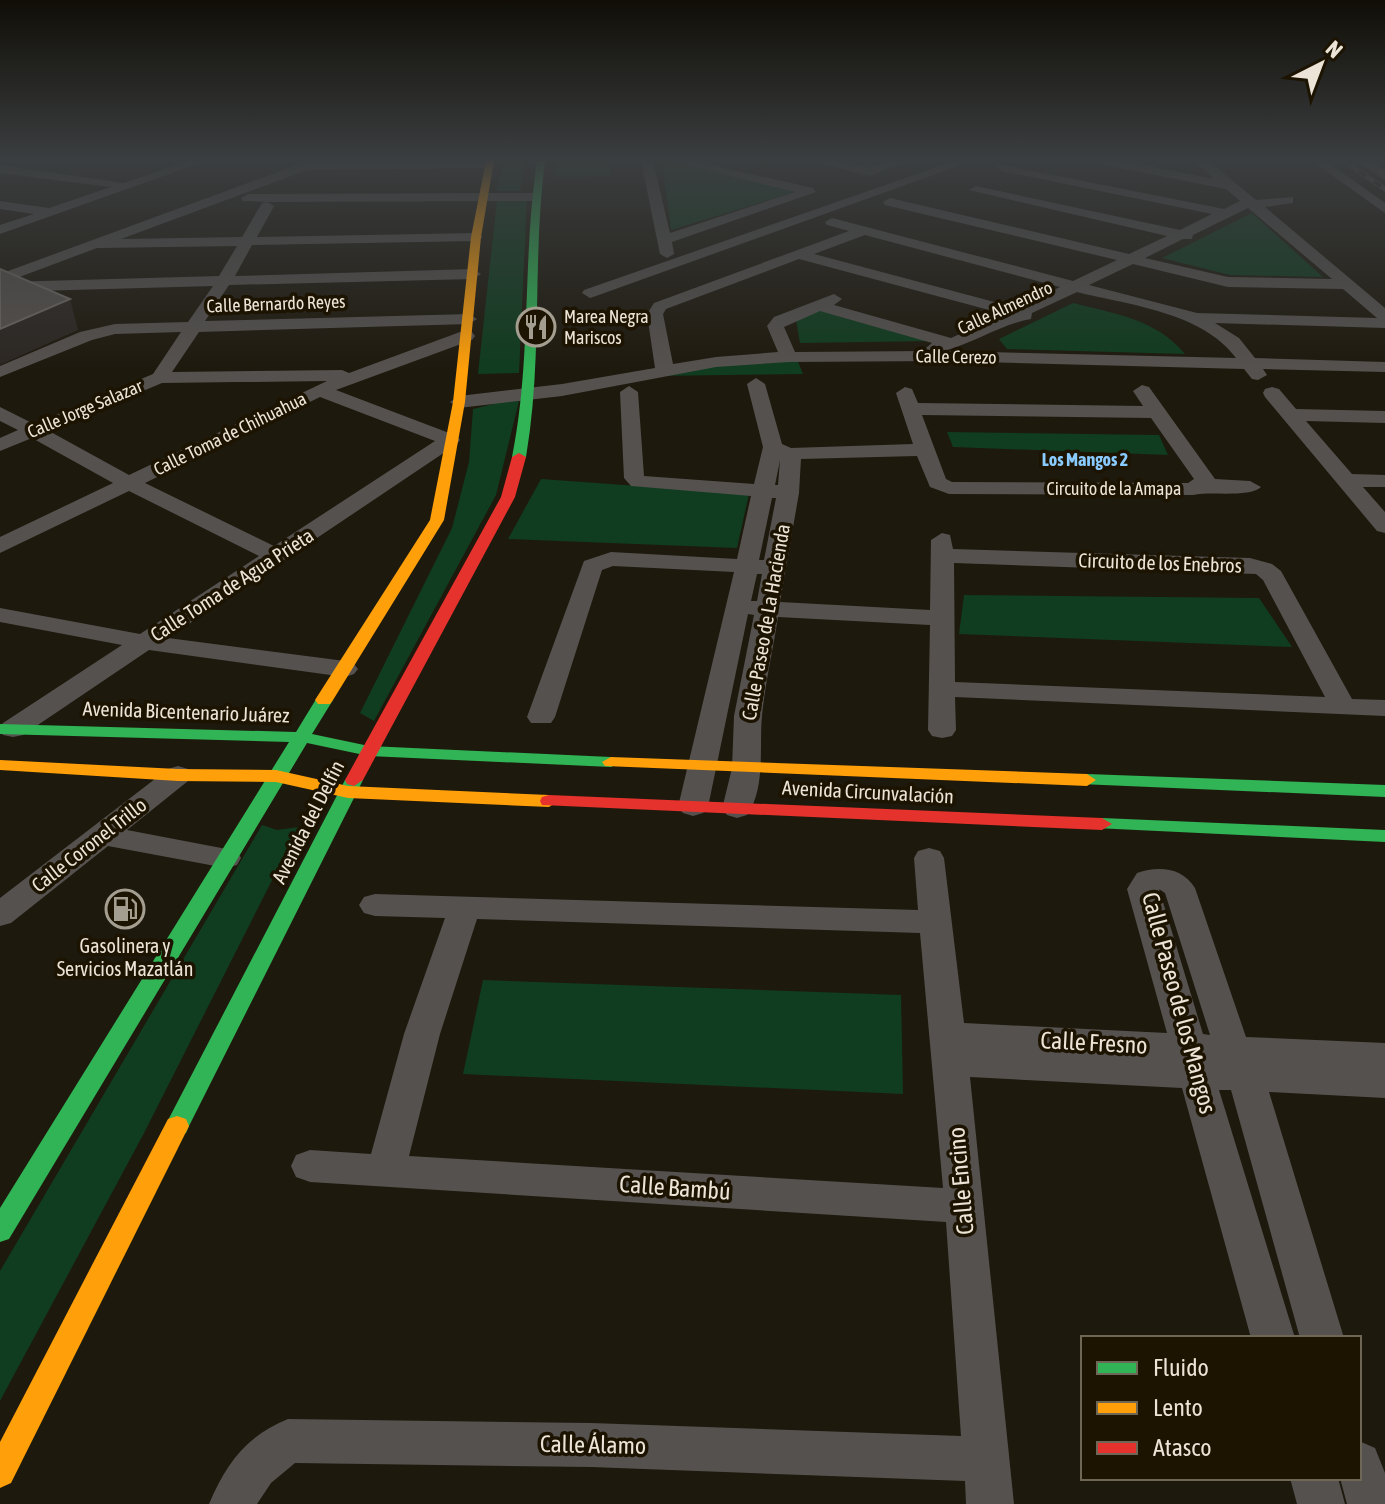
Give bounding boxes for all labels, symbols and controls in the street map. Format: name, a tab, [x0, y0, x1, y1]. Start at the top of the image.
north arrow	[1281, 24, 1361, 104]
text: N	[1321, 35, 1348, 63]
street label: Calle Almendro	[954, 276, 1056, 339]
street label: Calle Bernardo Reyes	[206, 291, 346, 316]
restaurant icon: Marea Negra Mariscos	[515, 306, 557, 348]
place label: Marea Negra Mariscos	[564, 306, 649, 348]
street label: Calle Cerezo	[915, 345, 997, 368]
street label: Calle Jorge Salazar	[24, 375, 146, 442]
street label: Calle Toma de Chihuahua	[150, 387, 310, 480]
district label: Los Mangos 2	[1042, 449, 1128, 470]
street label: Circuito de la Amapa	[1047, 478, 1181, 499]
street label: Calle Paseo de La Hacienda	[737, 522, 794, 722]
street label: Calle Toma de Agua Prieta	[146, 523, 318, 646]
street label: Circuito de los Enebros	[1078, 548, 1242, 577]
street label: Avenida Bicentenario Juárez	[82, 696, 290, 727]
street label: Avenida del Delfín	[267, 757, 348, 887]
street label: Avenida Circunvalación	[782, 776, 955, 807]
street label: Calle Coronel Trillo	[27, 793, 151, 896]
fuel station icon: Gasolinera y Servicios Mazatlán	[104, 888, 146, 930]
street label: Calle Paseo de los Mangos	[1137, 889, 1222, 1117]
place label: Gasolinera y Servicios Mazatlán	[57, 934, 193, 980]
street label: Calle Fresno	[1040, 1026, 1148, 1059]
street label: Calle Encino	[942, 1126, 979, 1236]
street label: Calle Bambú	[619, 1170, 732, 1205]
legend	[1081, 1336, 1361, 1480]
text: Fluido	[1153, 1354, 1209, 1381]
text: Lento	[1153, 1394, 1203, 1421]
street label: Calle Álamo	[540, 1430, 646, 1459]
text: Atasco	[1153, 1434, 1211, 1461]

